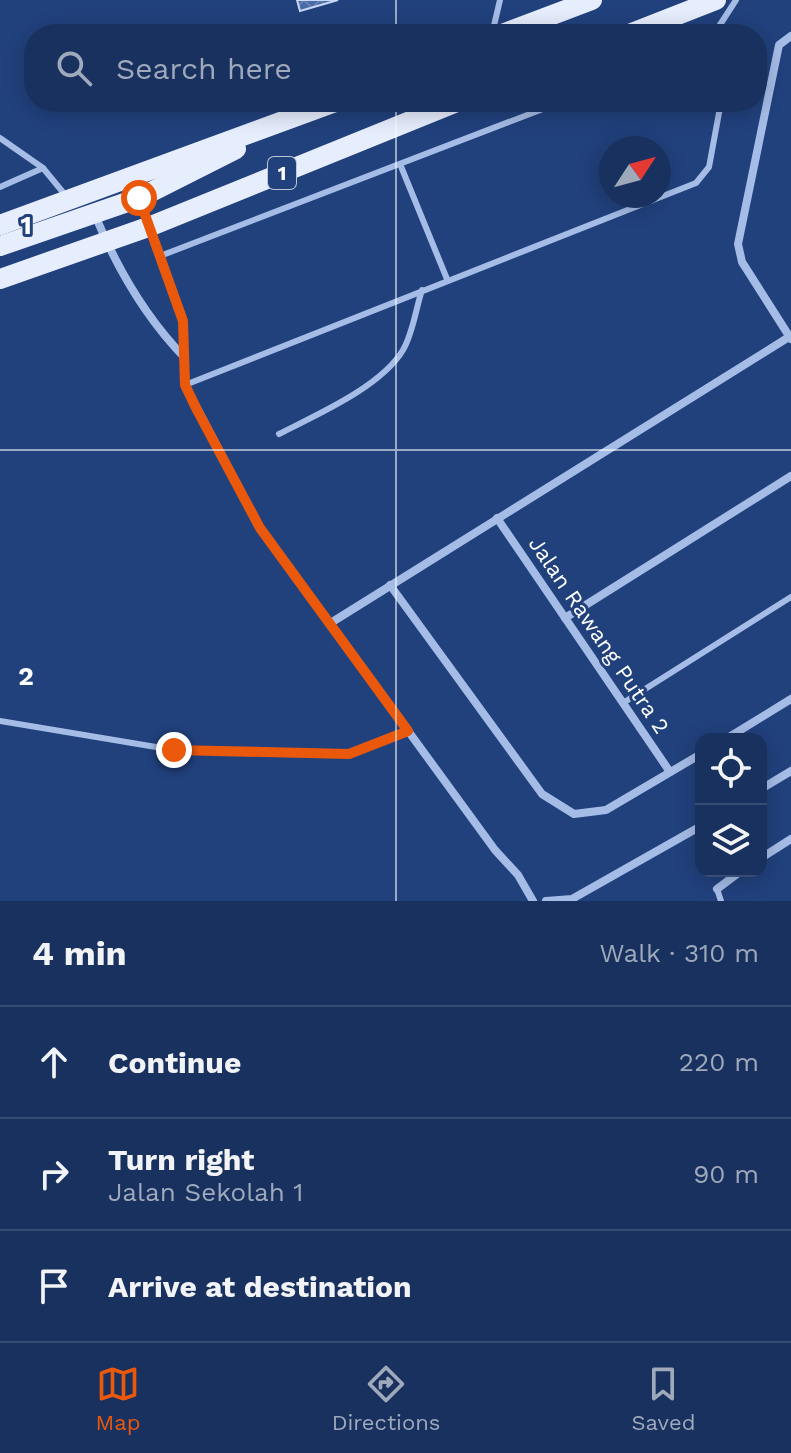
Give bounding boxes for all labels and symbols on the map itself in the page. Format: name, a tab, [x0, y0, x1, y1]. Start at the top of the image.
north arrow	[599, 136, 671, 208]
road number: 1	[268, 157, 296, 189]
route start	[121, 180, 157, 216]
text: 1	[20, 210, 32, 240]
street label: Jalan Rawang Putra 2	[524, 532, 674, 738]
text: 2	[18, 661, 34, 691]
route end	[156, 732, 192, 768]

